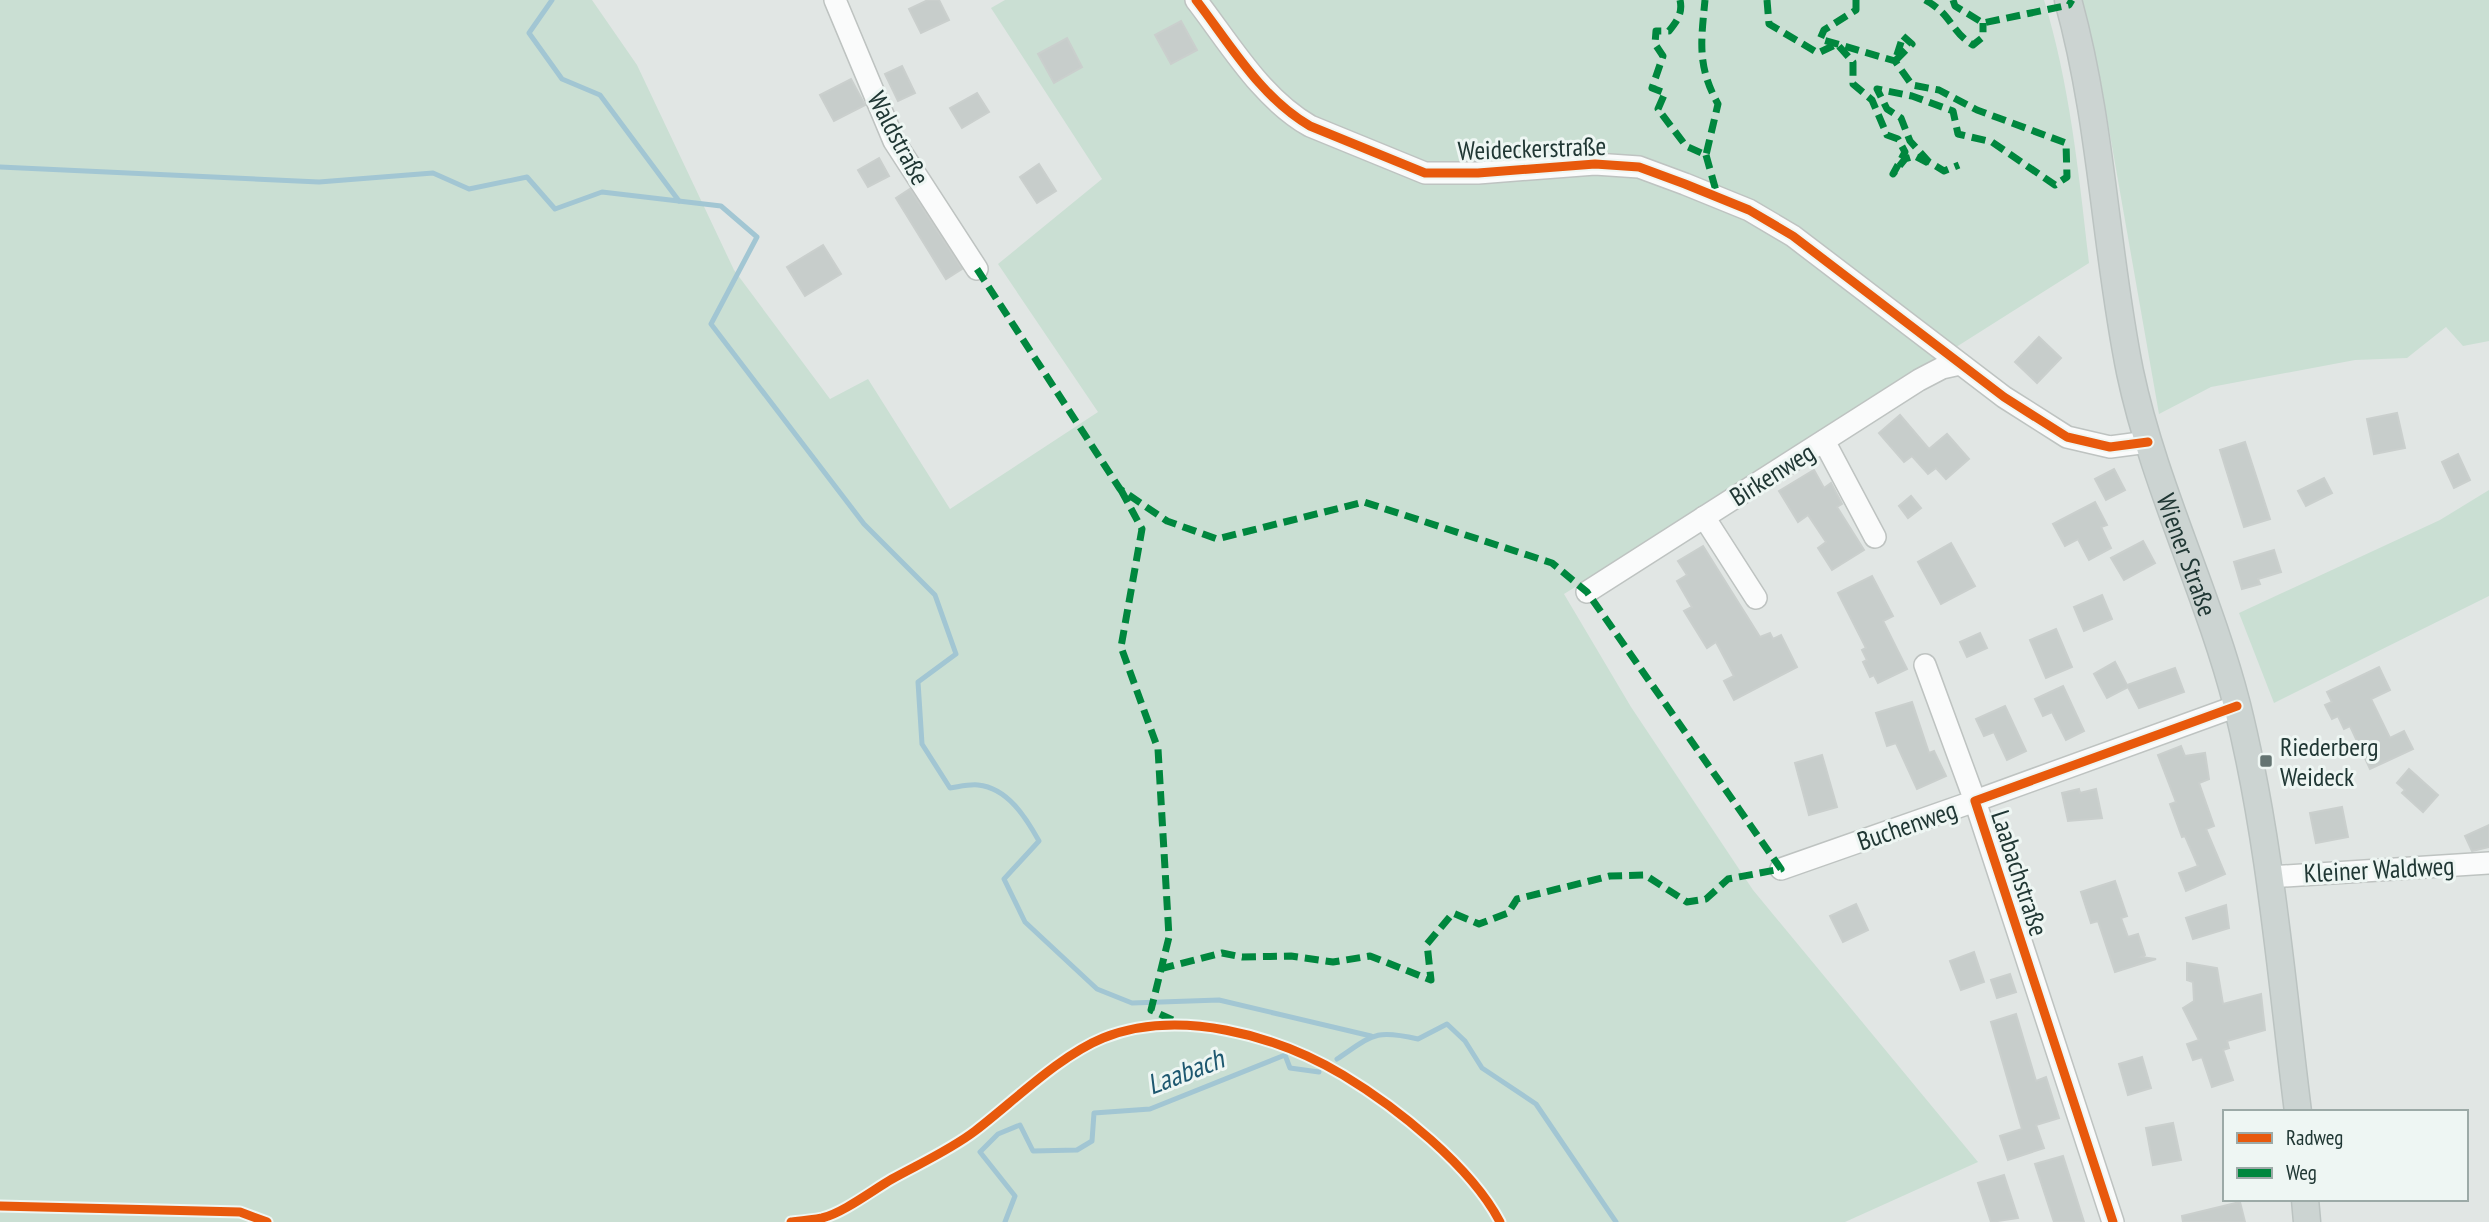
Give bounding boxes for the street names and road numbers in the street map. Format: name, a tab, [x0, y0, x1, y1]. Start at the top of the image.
street label: Waldstraße	[861, 86, 937, 190]
street label: Weideckerstraße	[1457, 129, 1607, 167]
street label: Birkenweg	[1723, 435, 1821, 513]
street label: Wiener Straße	[2150, 489, 2225, 620]
street label: Buchenweg	[1853, 793, 1961, 857]
street label: Laabachstraße	[1984, 806, 2056, 940]
street label: Kleiner Waldweg	[2303, 849, 2455, 889]

